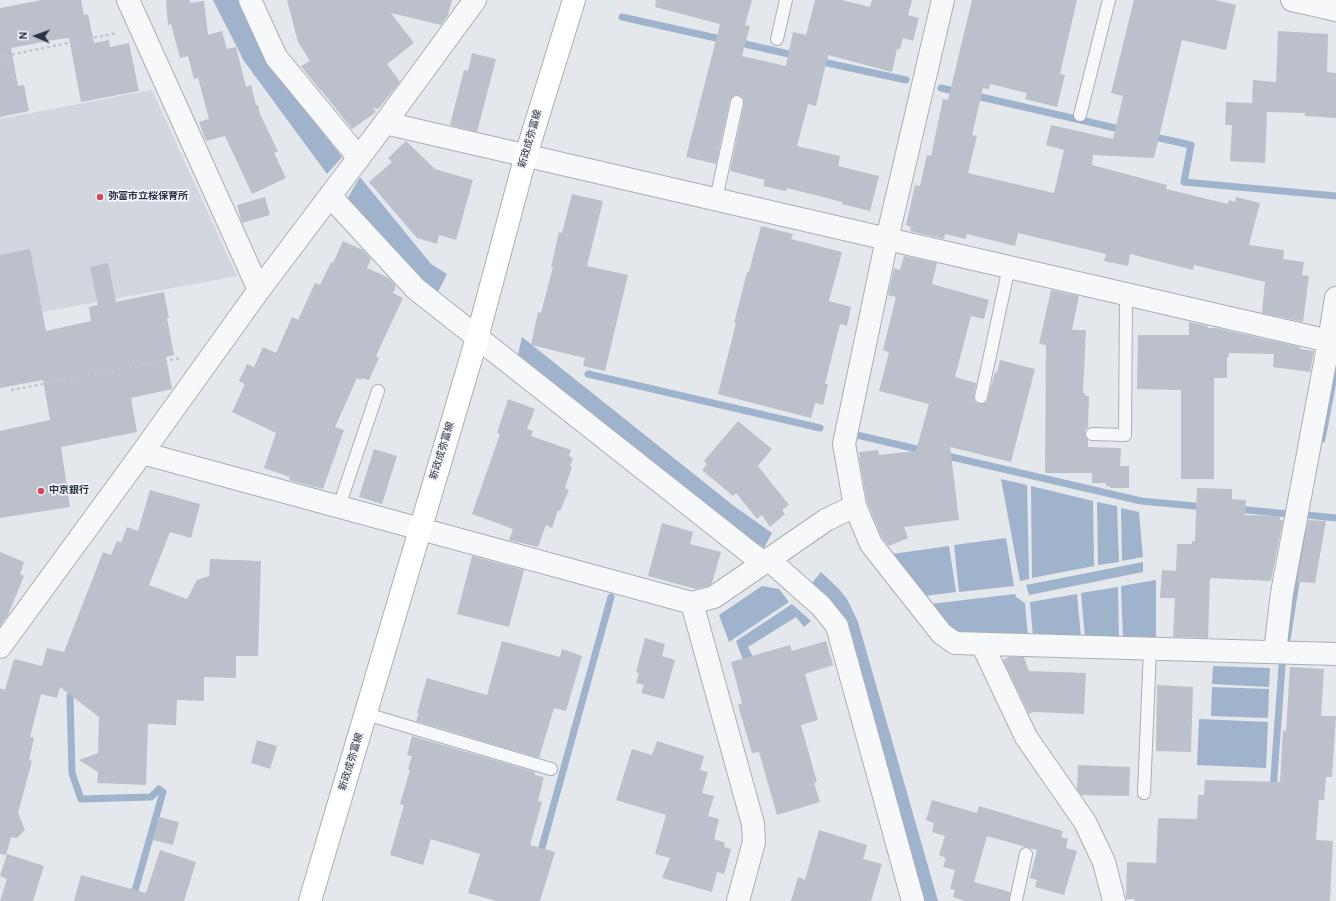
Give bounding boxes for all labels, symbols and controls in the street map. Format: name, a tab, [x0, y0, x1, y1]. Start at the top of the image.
north arrow	[16, 16, 56, 56]
text: N	[17, 31, 31, 40]
street label: 新政成弥富線	[517, 109, 545, 169]
place label: 弥富市立桜保育所	[108, 191, 188, 203]
marker: 弥富市立桜保育所	[95, 192, 105, 202]
street label: 新政成弥富線	[428, 421, 458, 481]
place label: 中京銀行	[49, 485, 89, 497]
marker: 中京銀行	[36, 486, 46, 496]
street label: 新政成弥富線	[337, 732, 367, 792]

